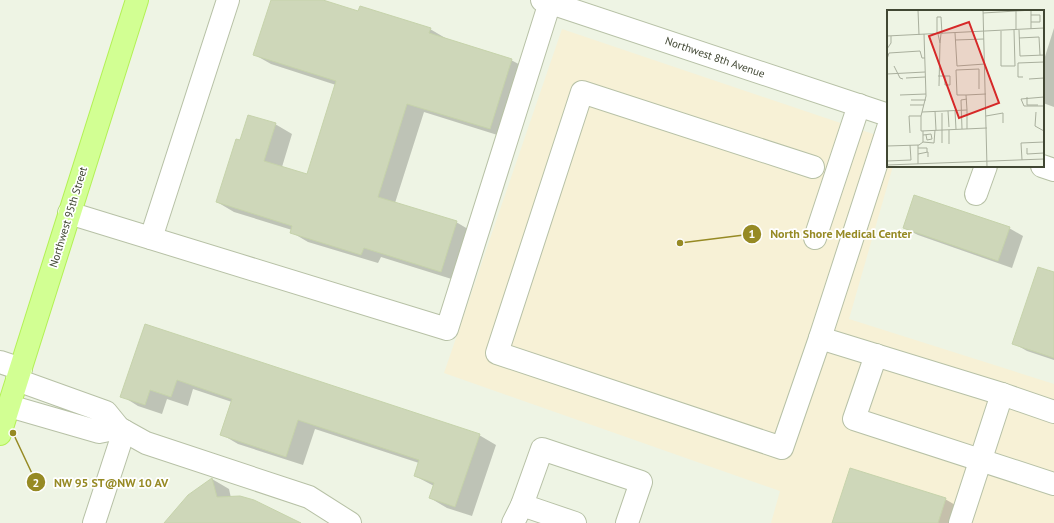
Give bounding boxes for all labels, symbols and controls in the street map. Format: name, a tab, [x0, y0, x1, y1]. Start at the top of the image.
inset map	[887, 10, 1044, 167]
street label: Northwest 8th Avenue	[663, 33, 767, 81]
street label: Northwest 95th Street	[46, 165, 90, 269]
callout: North Shore Medical Center	[742, 222, 919, 246]
text: 1	[749, 226, 755, 241]
text: North Shore Medical Center	[770, 226, 913, 241]
callout: NW 95 ST@NW 10 AV	[26, 470, 177, 494]
text: 2	[33, 475, 39, 490]
text: NW 95 ST@NW 10 AV	[54, 475, 169, 490]

